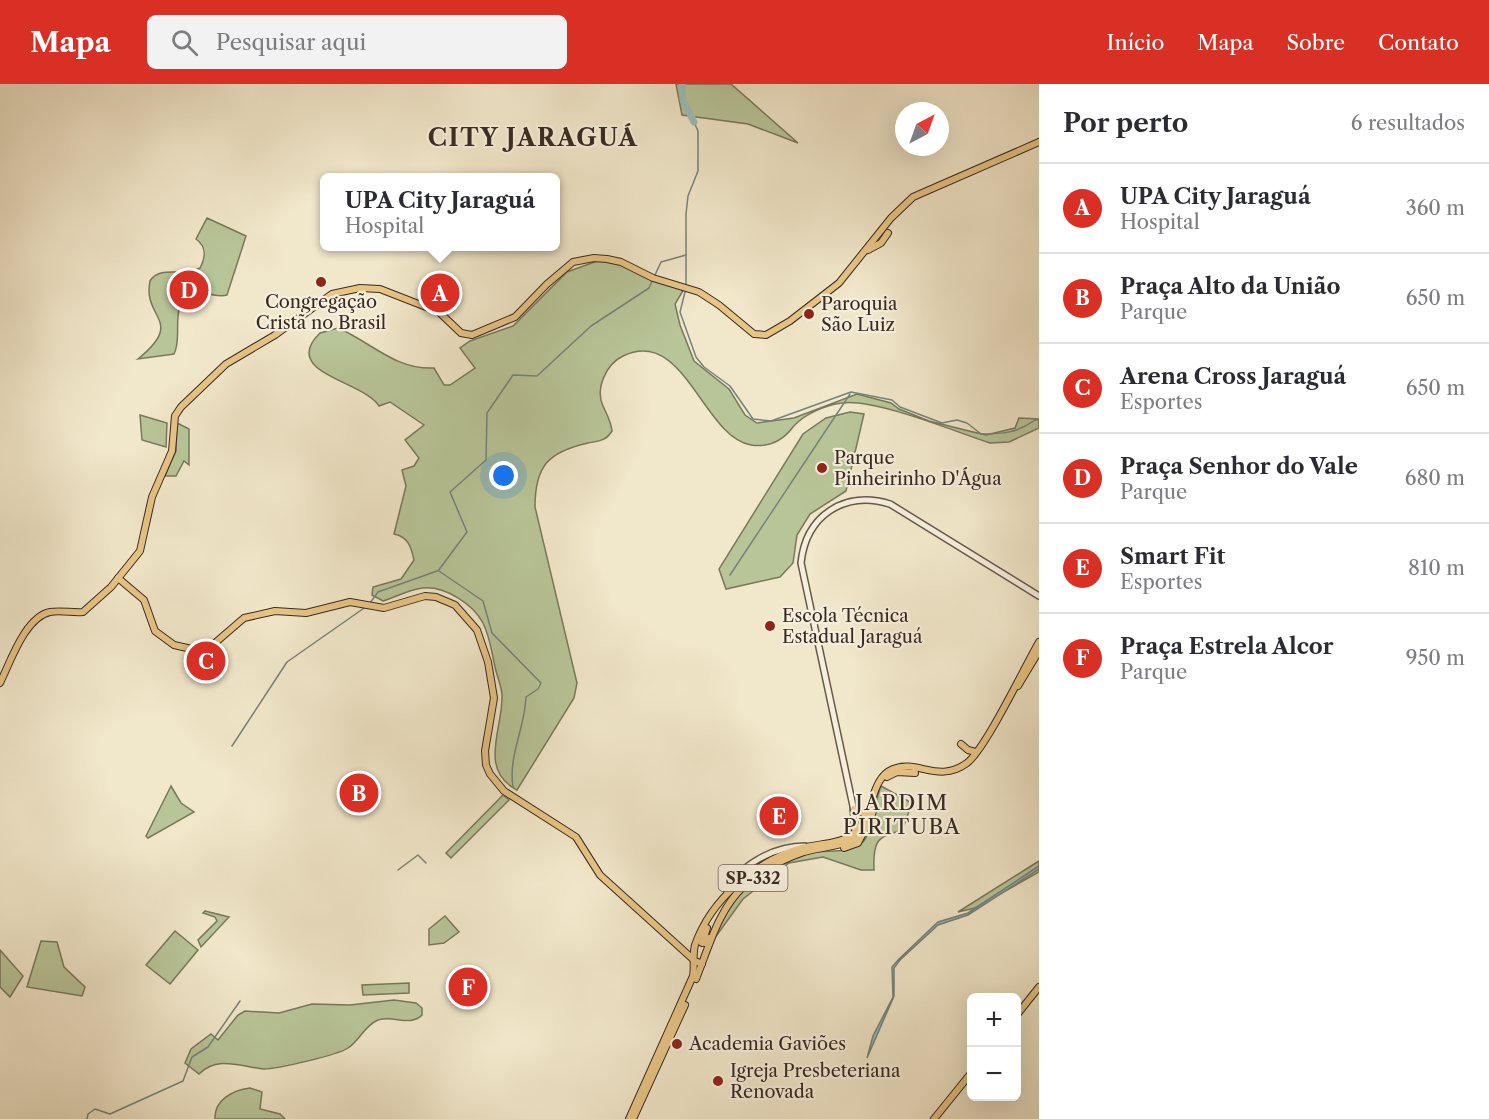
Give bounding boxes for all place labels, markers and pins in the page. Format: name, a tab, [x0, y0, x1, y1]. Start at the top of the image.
pin: D	[170, 268, 208, 312]
pin: A	[420, 270, 460, 316]
marker: Congregação Cristã no Brasil	[314, 275, 328, 289]
place label: Congregação Cristã no Brasil	[256, 291, 386, 334]
place label: Paroquia São Luiz	[821, 293, 898, 336]
marker: Paroquia São Luiz	[802, 307, 816, 321]
place label: Parque Pinheirinho D'Água	[834, 447, 1002, 490]
marker: Parque Pinheirinho D'Água	[815, 461, 829, 475]
place label: Escola Técnica Estadual Jaraguá	[782, 605, 923, 648]
marker: Escola Técnica Estadual Jaraguá	[763, 619, 777, 633]
pin: C	[186, 638, 226, 684]
pin: B	[340, 770, 378, 816]
pin: E	[760, 794, 798, 838]
pin: F	[448, 964, 488, 1010]
place label: Academia Gaviões	[688, 1033, 846, 1055]
marker: Academia Gaviões	[670, 1037, 684, 1051]
place label: Igreja Presbeteriana Renovada	[730, 1060, 901, 1103]
marker: Igreja Presbeteriana Renovada	[711, 1074, 725, 1088]

